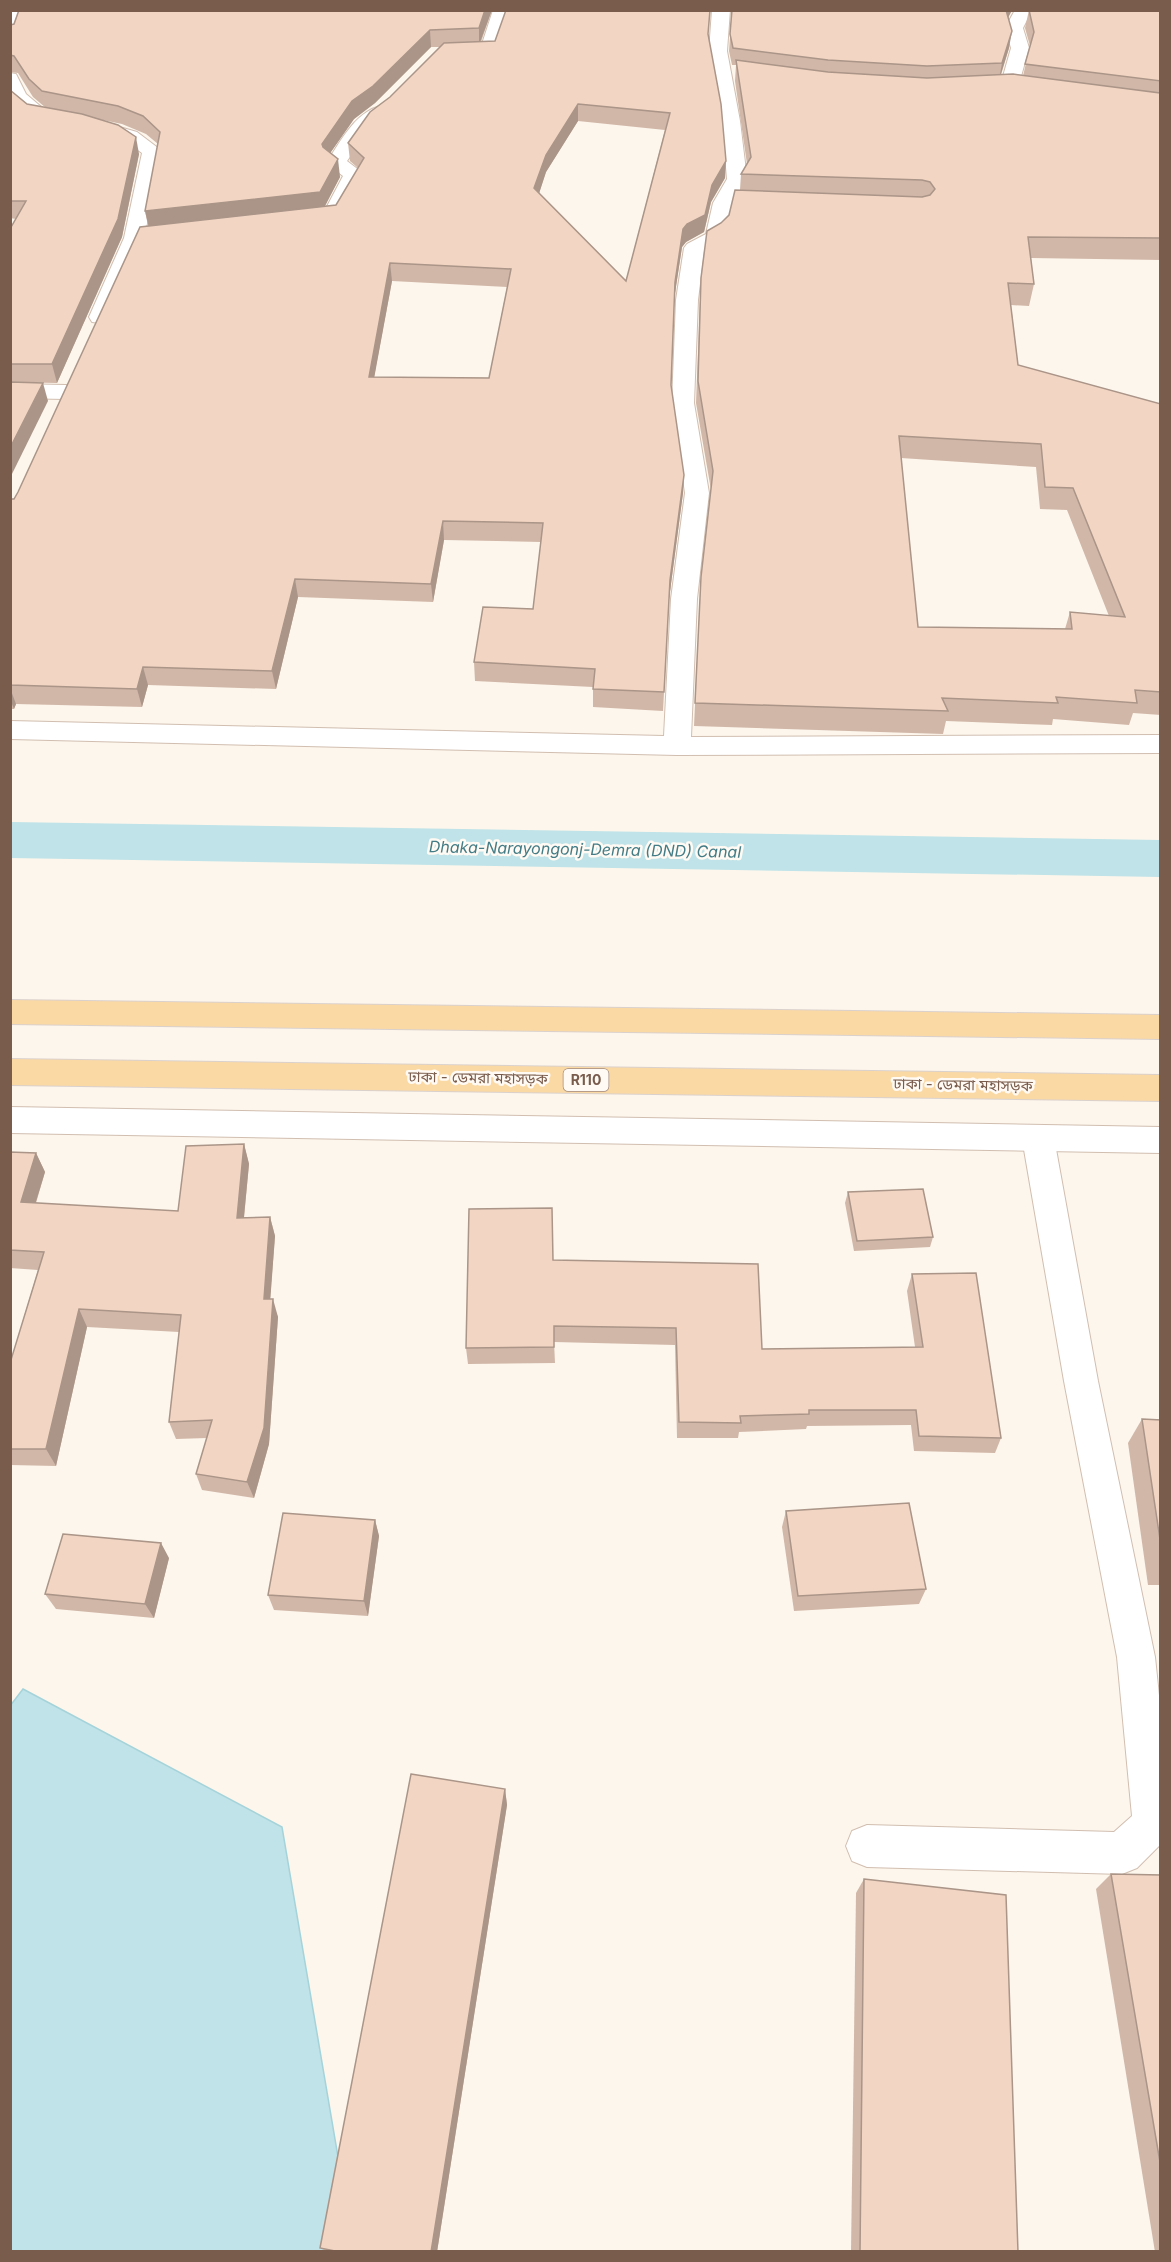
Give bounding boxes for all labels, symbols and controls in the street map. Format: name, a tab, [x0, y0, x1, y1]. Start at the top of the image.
water label: Dhaka-Narayongonj-Demra (DND) Canal	[429, 836, 741, 862]
street label: ঢাকা - ডেমরা মহাসড়ক	[407, 1067, 549, 1088]
road number: R110	[564, 1069, 608, 1091]
street label: ঢাকা - ডেমরা মহাসড়ক	[892, 1074, 1034, 1095]

